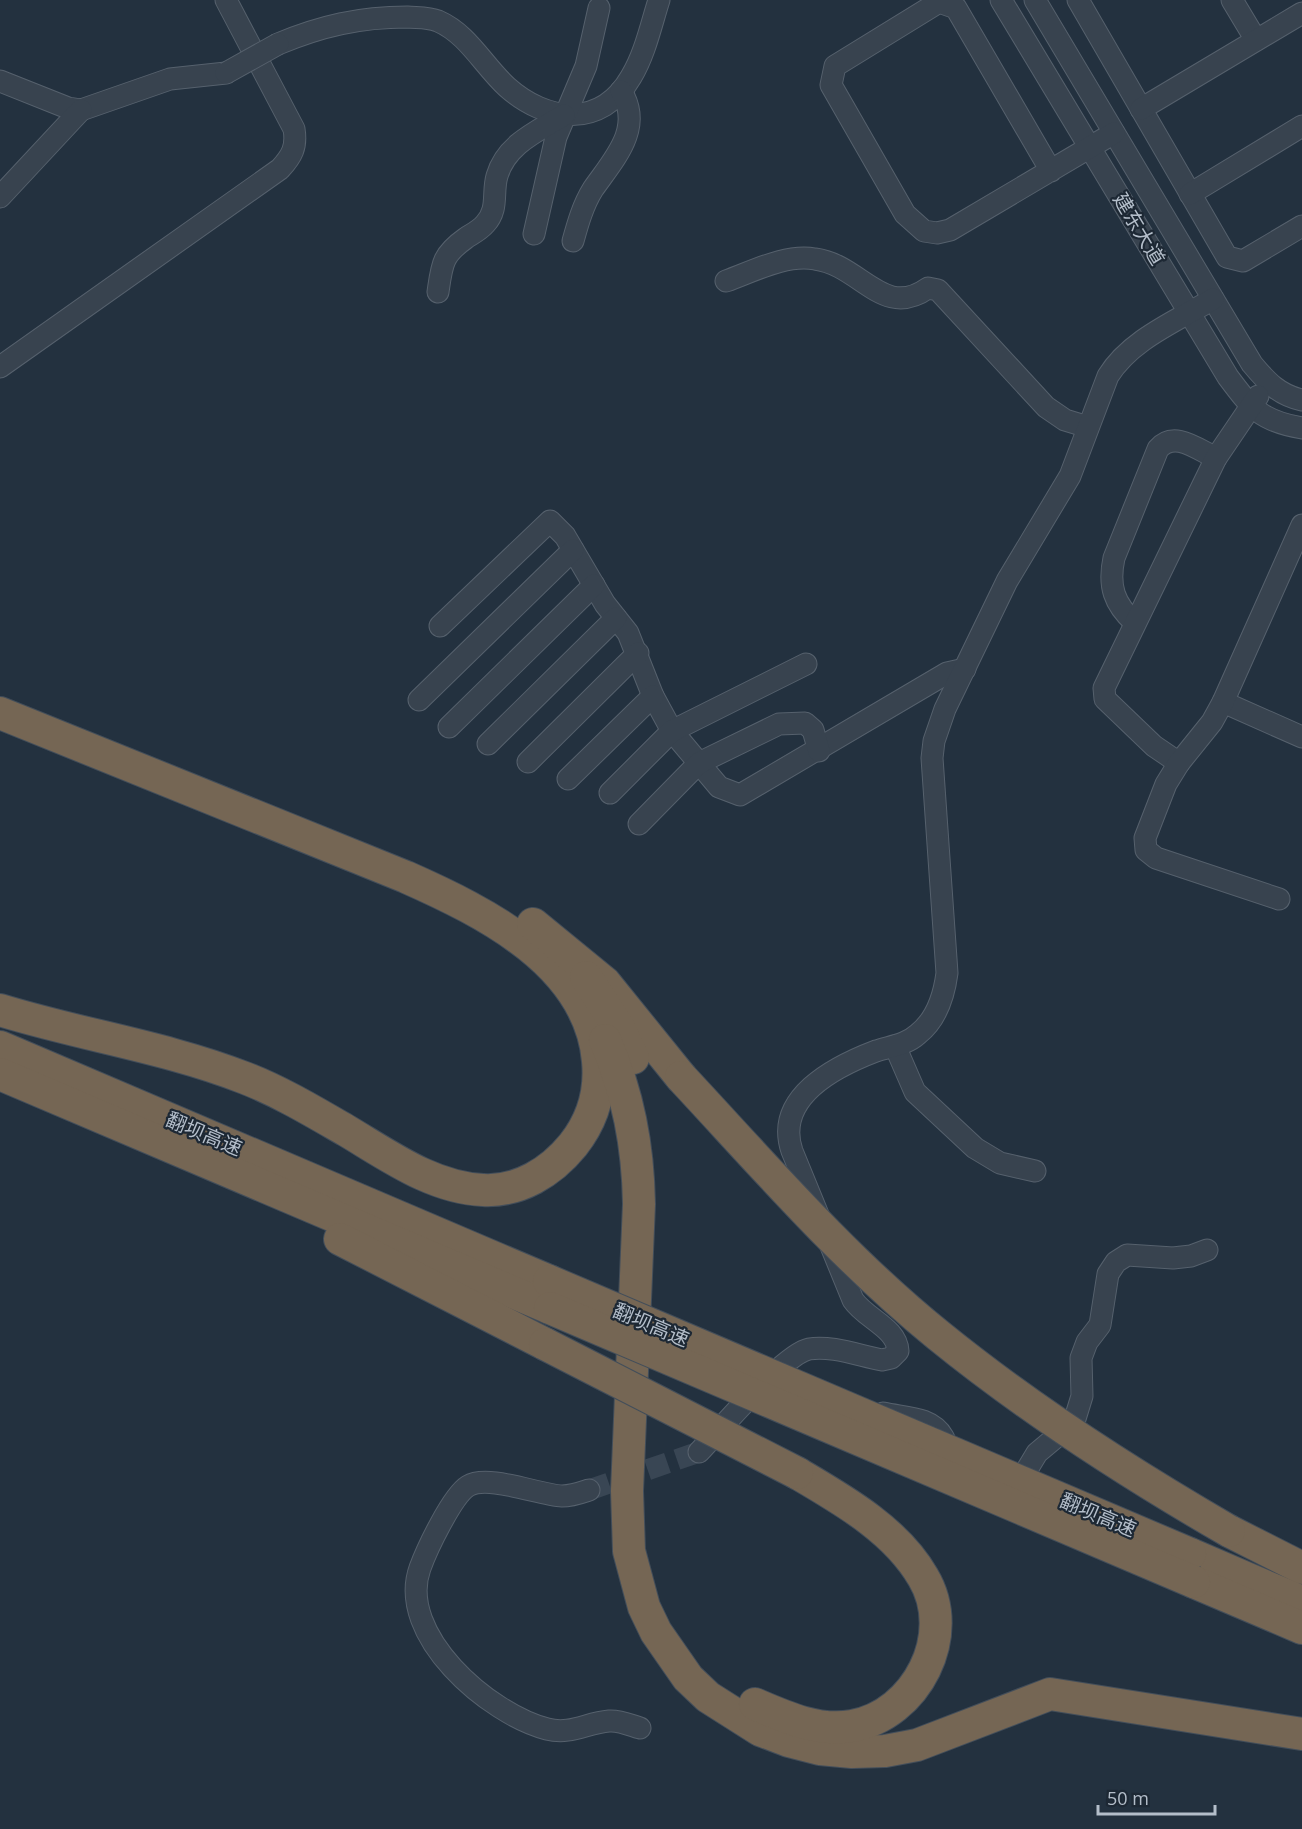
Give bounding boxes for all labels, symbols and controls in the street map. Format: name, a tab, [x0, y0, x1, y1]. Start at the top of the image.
street label: 建东大道	[1107, 188, 1172, 270]
street label: 翻坝高速	[162, 1105, 246, 1162]
street label: 翻坝高速	[609, 1296, 693, 1353]
street label: 翻坝高速	[1056, 1486, 1140, 1543]
scale bar	[1098, 1778, 1215, 1816]
text: 50 m	[1107, 1786, 1149, 1810]

